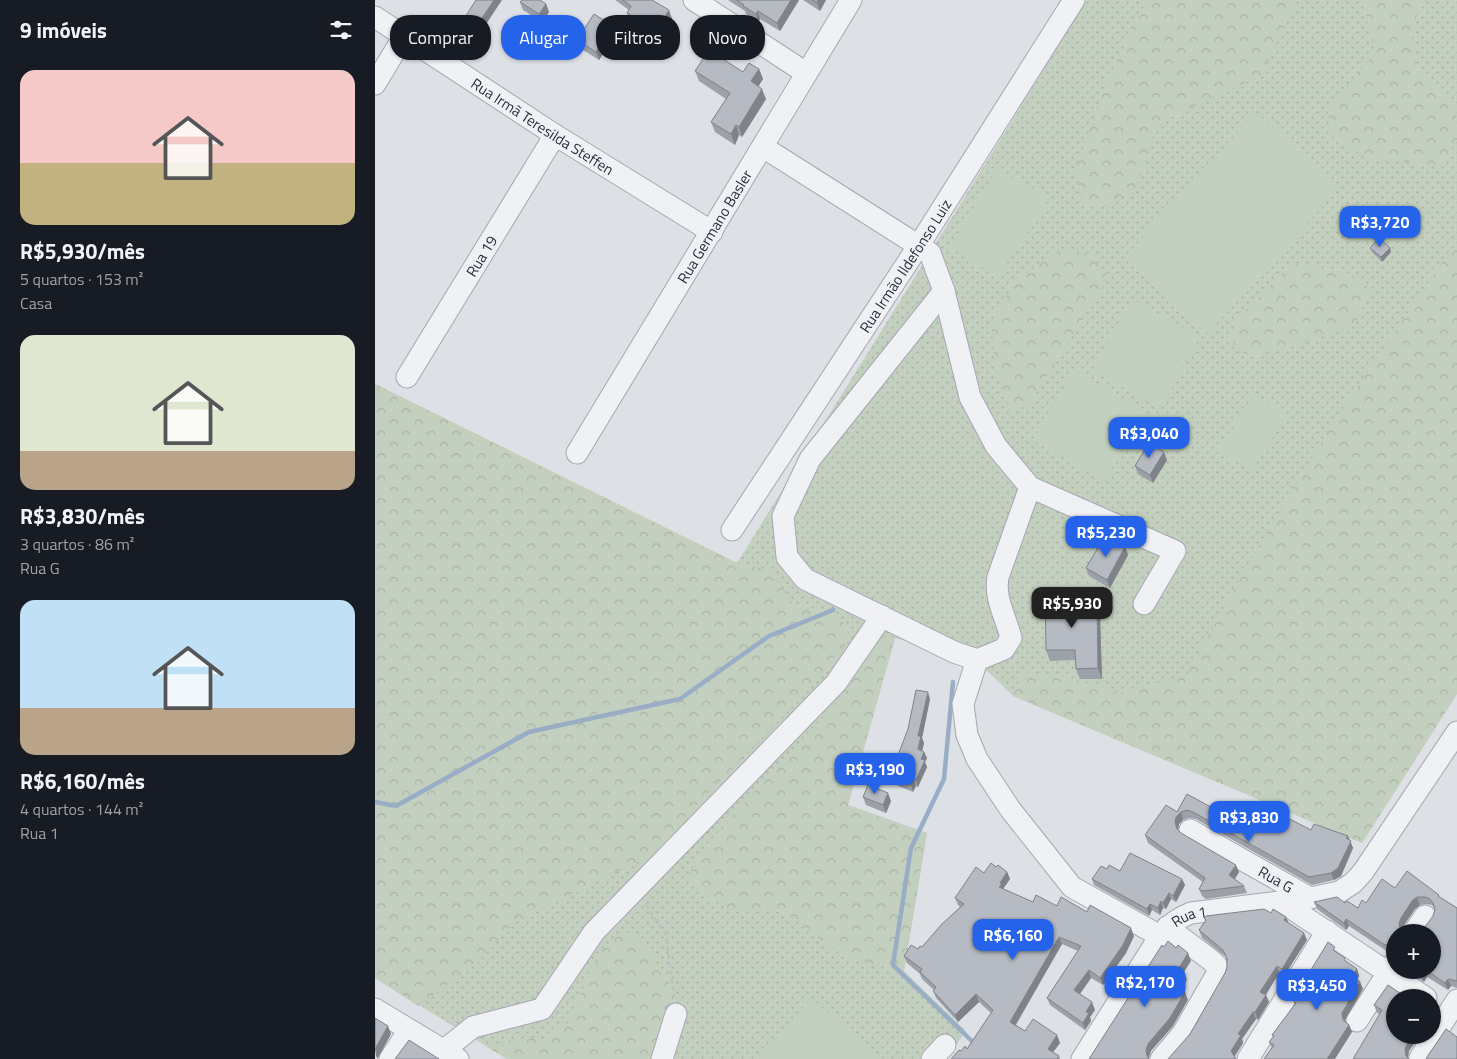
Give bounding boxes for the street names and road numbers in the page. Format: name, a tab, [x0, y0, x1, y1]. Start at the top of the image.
street label: Rua Irmã Teresilda Steffen	[467, 72, 619, 180]
street label: Rua Germano Basler	[671, 165, 757, 288]
street label: Rua Irmão Ildefonso Luiz	[853, 194, 957, 337]
street label: Rua 19	[460, 231, 503, 281]
street label: Rua G	[1254, 860, 1298, 898]
street label: Rua 1	[1166, 900, 1208, 932]

